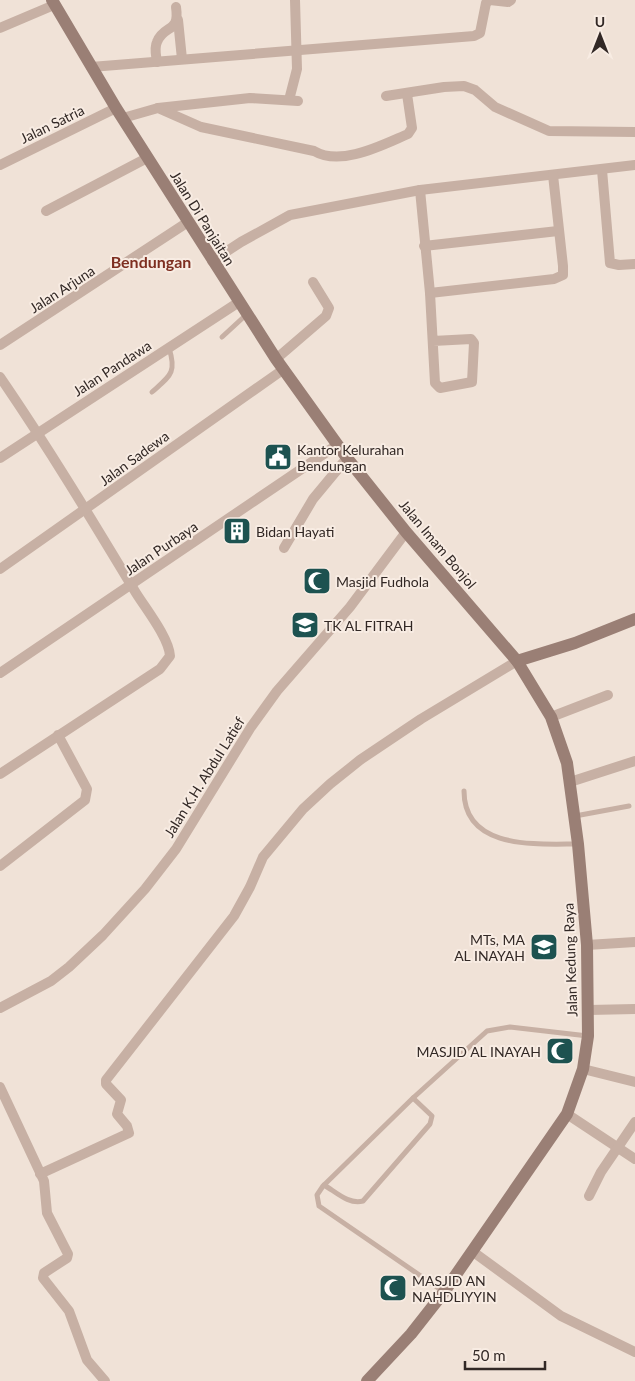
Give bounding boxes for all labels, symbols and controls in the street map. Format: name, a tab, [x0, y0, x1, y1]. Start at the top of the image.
north arrow	[575, 10, 625, 60]
text: U	[595, 13, 605, 30]
street label: Jalan Satria	[17, 101, 87, 147]
street label: Jalan Di Panjaitan	[167, 168, 239, 268]
district label: Bendungan	[111, 252, 191, 271]
street label: Jalan Arjuna	[26, 262, 98, 316]
street label: Jalan Pandawa	[70, 336, 154, 400]
street label: Jalan Sadewa	[96, 427, 172, 489]
place label: Kantor Kelurahan Bendungan	[297, 441, 404, 474]
public building icon: Kantor Kelurahan Bendungan	[263, 442, 293, 472]
street label: Jalan Imam Bonjol	[396, 496, 480, 592]
building icon: Bidan Hayati	[222, 516, 252, 546]
street label: Jalan Purbaya	[121, 517, 201, 579]
place label: Bidan Hayati	[256, 523, 334, 540]
mosque icon: Masjid Fudhola	[302, 566, 332, 596]
place label: Masjid Fudhola	[336, 573, 429, 590]
school or university icon: TK AL FITRAH	[290, 610, 320, 640]
place label: TK AL FITRAH	[324, 617, 414, 634]
street label: Jalan K.H. Abdul Latief	[160, 714, 248, 840]
street label: Jalan Kedung Raya	[560, 903, 580, 1017]
place label: MTs, MA AL INAYAH	[454, 931, 526, 964]
school or university icon: MTs, MA AL INAYAH	[529, 932, 559, 962]
mosque icon: MASJID AL INAYAH	[545, 1036, 575, 1066]
place label: MASJID AL INAYAH	[417, 1043, 541, 1060]
place label: MASJID AN NAHDLIYYIN	[412, 1272, 497, 1305]
mosque icon: MASJID AN NAHDLIYYIN	[378, 1273, 408, 1303]
scale bar	[465, 1338, 545, 1370]
text: 50 m	[472, 1346, 506, 1364]

